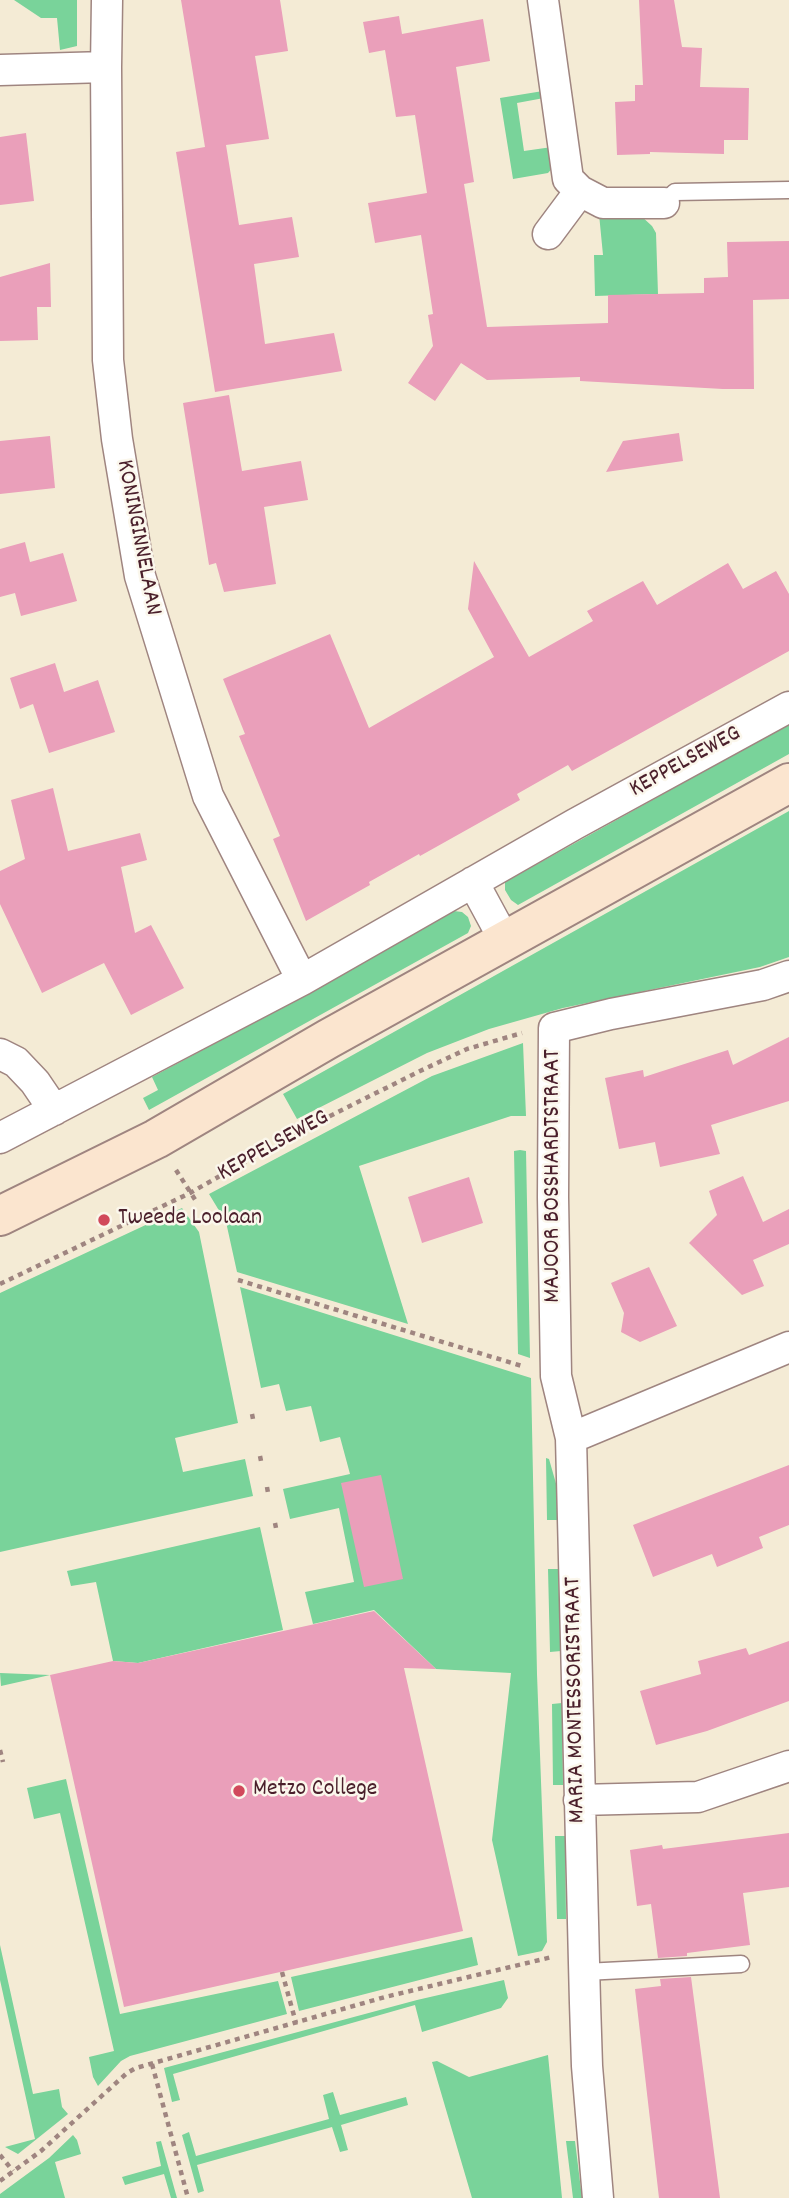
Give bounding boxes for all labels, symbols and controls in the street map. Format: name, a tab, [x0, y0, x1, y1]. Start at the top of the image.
street label: KONINGINNELAAN	[108, 458, 166, 618]
street label: KEPPELSEWEG	[625, 721, 747, 805]
street label: MAJOOR BOSSHARDTSTRAAT	[541, 1049, 569, 1303]
street label: KEPPELSEWEG	[213, 1105, 335, 1189]
place label: Tweede Loolaan	[118, 1206, 262, 1234]
marker: Tweede Loolaan	[96, 1212, 112, 1228]
street label: MARIA MONTESSORISTRAAT	[560, 1576, 594, 1824]
place label: Metzo College	[253, 1777, 377, 1805]
marker: Metzo College	[231, 1783, 247, 1799]

